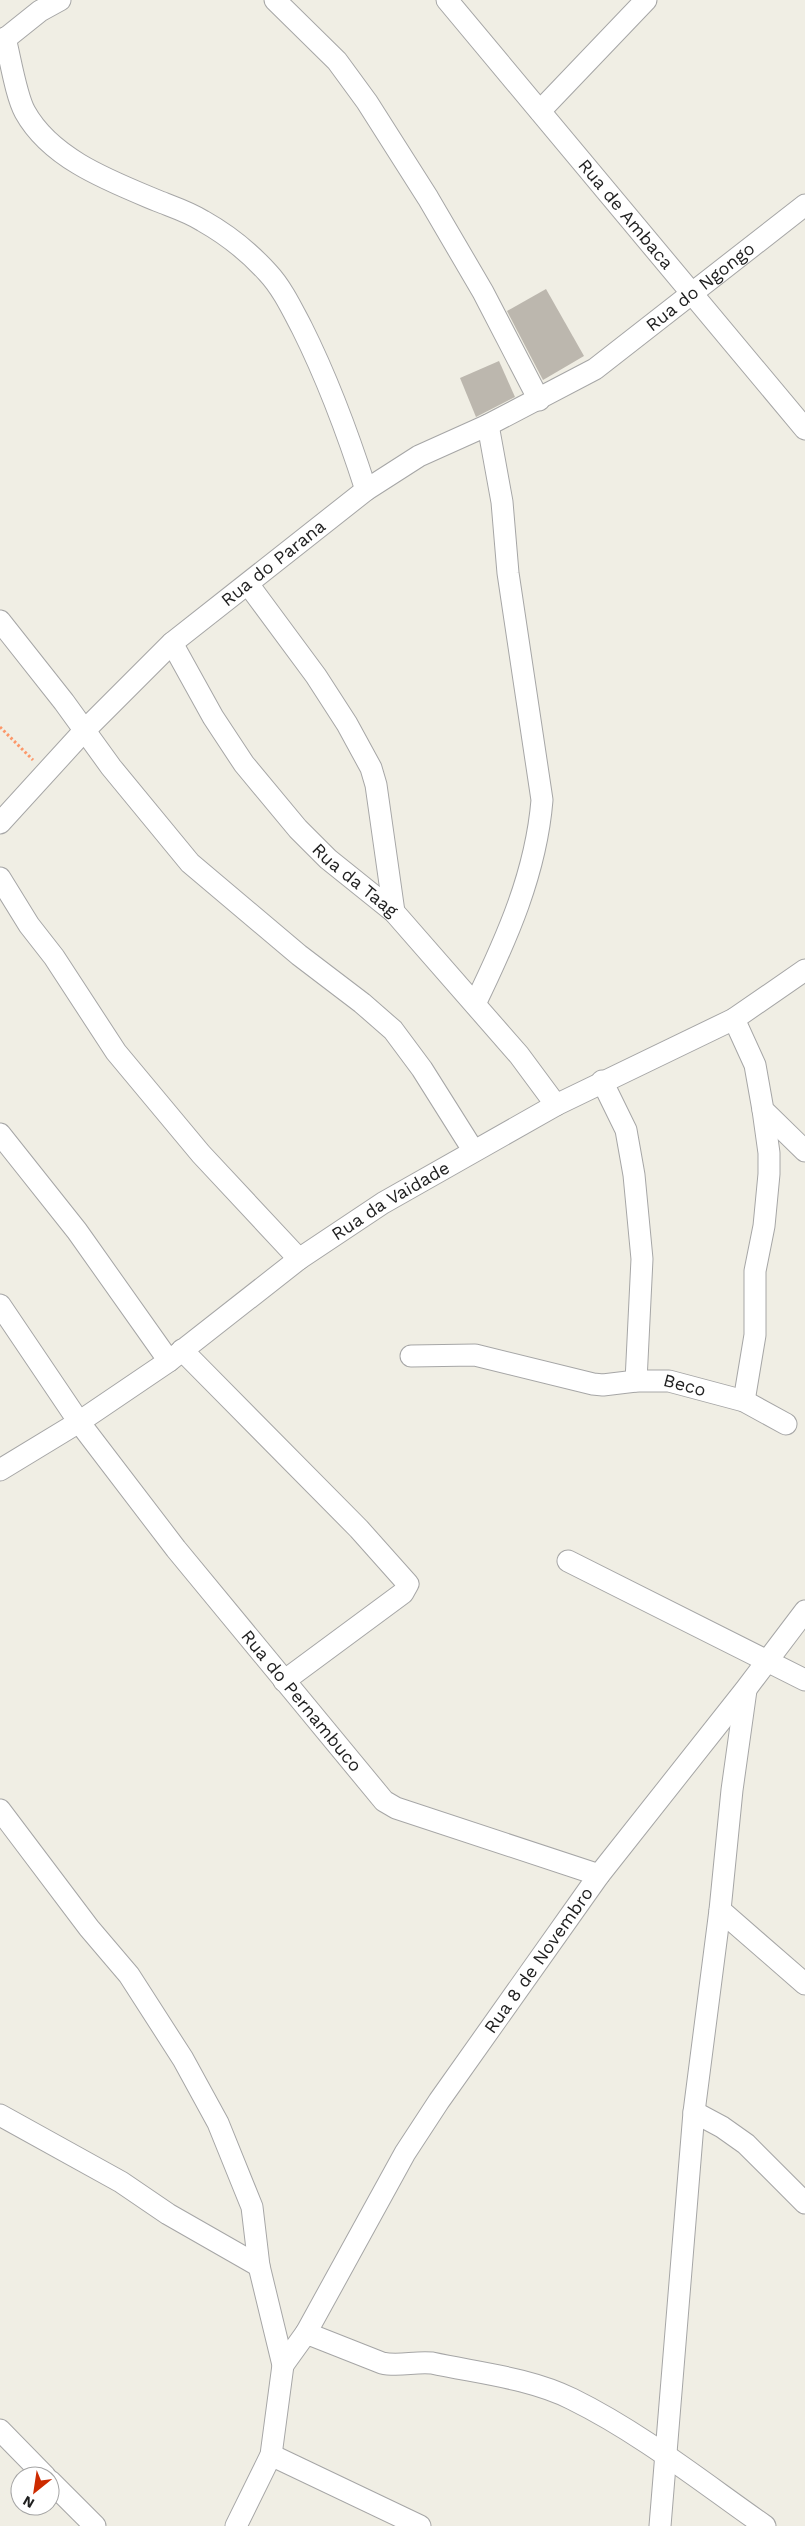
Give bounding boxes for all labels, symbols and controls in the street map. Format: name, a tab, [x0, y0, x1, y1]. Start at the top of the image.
street label: Rua de Ambaca	[574, 155, 678, 273]
street label: Rua do Ngongo	[641, 238, 758, 335]
street label: Rua do Parana	[217, 515, 329, 610]
street label: Rua da Taag	[308, 838, 403, 921]
street label: Rua da Vaidade	[327, 1157, 453, 1244]
street label: Beco	[661, 1369, 708, 1400]
street label: Rua do Pernambuco	[237, 1626, 366, 1776]
street label: Rua 8 de Novembro	[479, 1883, 597, 2037]
north arrow	[10, 2466, 60, 2516]
text: N	[20, 2493, 37, 2512]

